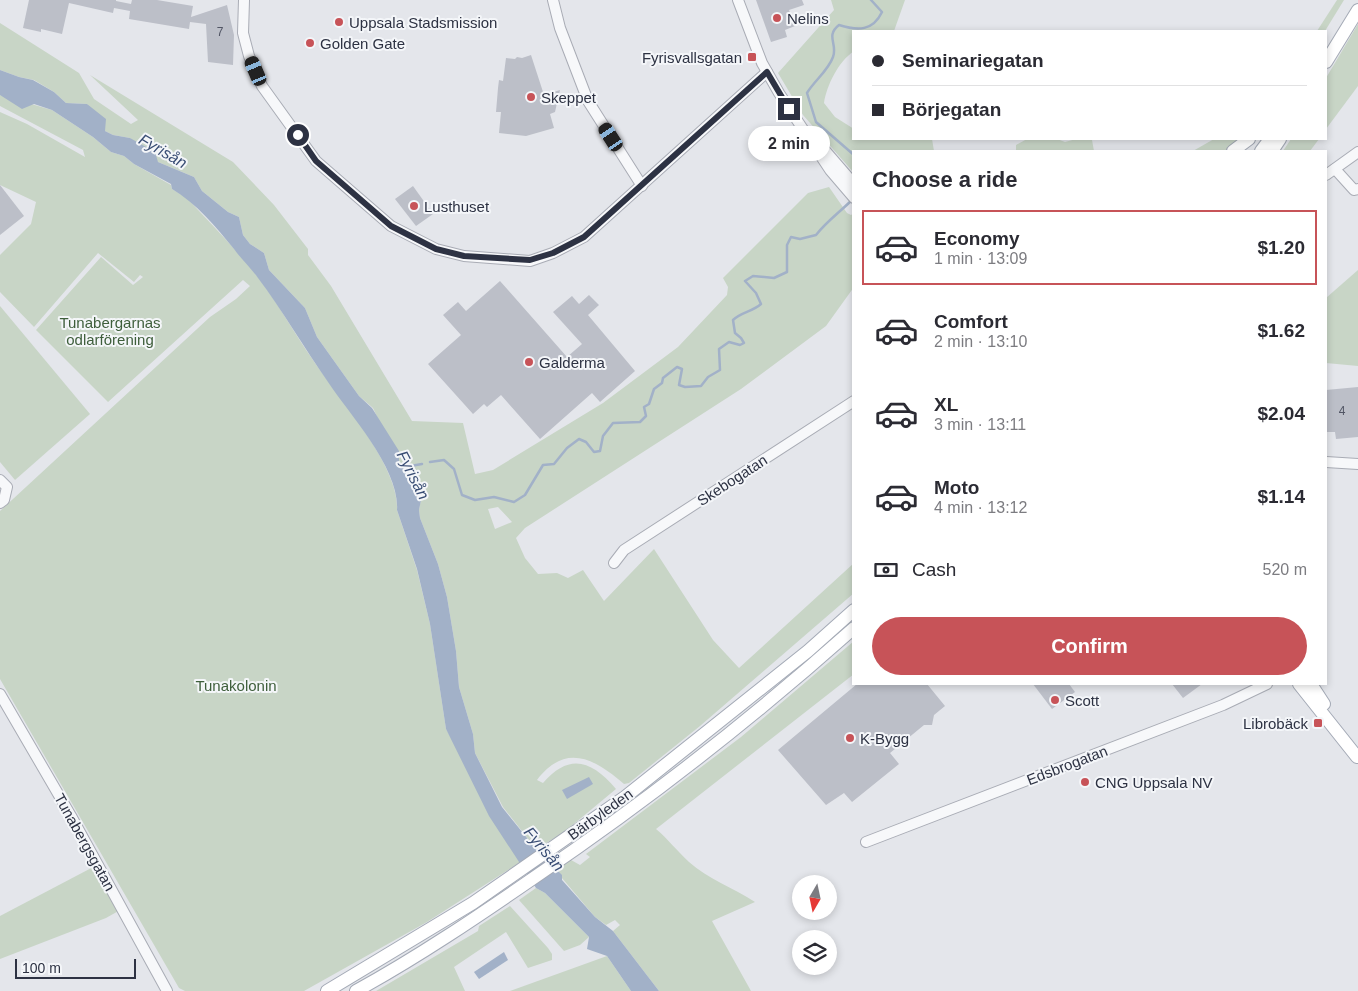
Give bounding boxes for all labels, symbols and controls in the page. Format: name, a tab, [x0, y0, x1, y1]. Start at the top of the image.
place label: Nelins	[787, 10, 829, 27]
marker: Nelins	[771, 12, 783, 24]
place label: Uppsala Stadsmission	[349, 14, 497, 31]
marker: Uppsala Stadsmission	[333, 16, 345, 28]
house number: 7	[217, 25, 224, 39]
place label: Golden Gate	[320, 35, 405, 52]
marker: Golden Gate	[304, 37, 316, 49]
place label: Fyrisvallsgatan	[642, 49, 742, 66]
text: Seminariegatan	[902, 50, 1044, 71]
marker: Fyrisvallsgatan	[746, 51, 758, 63]
car	[243, 54, 268, 88]
place label: Skeppet	[541, 89, 597, 106]
marker: Skeppet	[525, 91, 537, 103]
route end	[778, 98, 800, 120]
text: Börjegatan	[902, 99, 1001, 120]
car	[596, 120, 625, 154]
route start	[287, 124, 309, 146]
callout: 2 min	[748, 126, 830, 162]
water label: Fyrisån	[136, 131, 190, 172]
text: 2 min	[768, 135, 810, 152]
text: Choose a ride	[872, 167, 1017, 192]
place label: Lusthuset	[424, 198, 490, 215]
marker: Lusthuset	[408, 200, 420, 212]
icon: car	[874, 225, 919, 270]
text: Economy	[934, 228, 1020, 249]
text: $1.20	[1257, 237, 1305, 258]
text: 1 min · 13:09	[934, 250, 1027, 267]
icon: car	[874, 308, 919, 353]
text: Comfort	[934, 311, 1008, 332]
park label: Tunabergarnas odlarförening	[59, 314, 161, 348]
text: $1.62	[1257, 320, 1305, 341]
text: 2 min · 13:10	[934, 333, 1027, 350]
place label: Galderma	[539, 354, 606, 371]
marker: Galderma	[523, 356, 535, 368]
icon: car	[874, 391, 919, 436]
text: XL	[934, 394, 958, 415]
text: $2.04	[1257, 403, 1305, 424]
house number: 4	[1339, 404, 1346, 418]
text: 3 min · 13:11	[934, 416, 1026, 433]
water label: Fyrisån	[394, 448, 433, 502]
street label: Skebogatan	[694, 451, 770, 509]
icon: car	[874, 474, 919, 519]
text: Moto	[934, 477, 979, 498]
text: $1.14	[1257, 486, 1305, 507]
text: 4 min · 13:12	[934, 499, 1027, 516]
icon: cash	[872, 556, 900, 584]
text: Cash	[912, 559, 956, 580]
text: 520 m	[1263, 561, 1307, 578]
button: Confirm	[872, 617, 1307, 675]
park label: Tunakolonin	[195, 677, 277, 694]
place label: Scott	[1065, 692, 1100, 709]
marker: Scott	[1049, 694, 1061, 706]
place label: Librobäck	[1243, 715, 1308, 732]
marker: Librobäck	[1312, 717, 1324, 729]
place label: K-Bygg	[860, 730, 909, 747]
marker: K-Bygg	[844, 732, 856, 744]
street label: Edsbrogatan	[1024, 742, 1110, 788]
place label: CNG Uppsala NV	[1095, 774, 1213, 791]
marker: CNG Uppsala NV	[1079, 776, 1091, 788]
street label: Bärbyleden	[564, 785, 636, 843]
street label: Tunabergsgatan	[51, 790, 119, 894]
water label: Fyrisån	[521, 823, 567, 875]
north arrow	[792, 875, 838, 920]
map controls	[792, 875, 837, 975]
button: layers	[792, 930, 837, 975]
scale bar	[15, 956, 136, 979]
text: 100 m	[22, 960, 61, 976]

